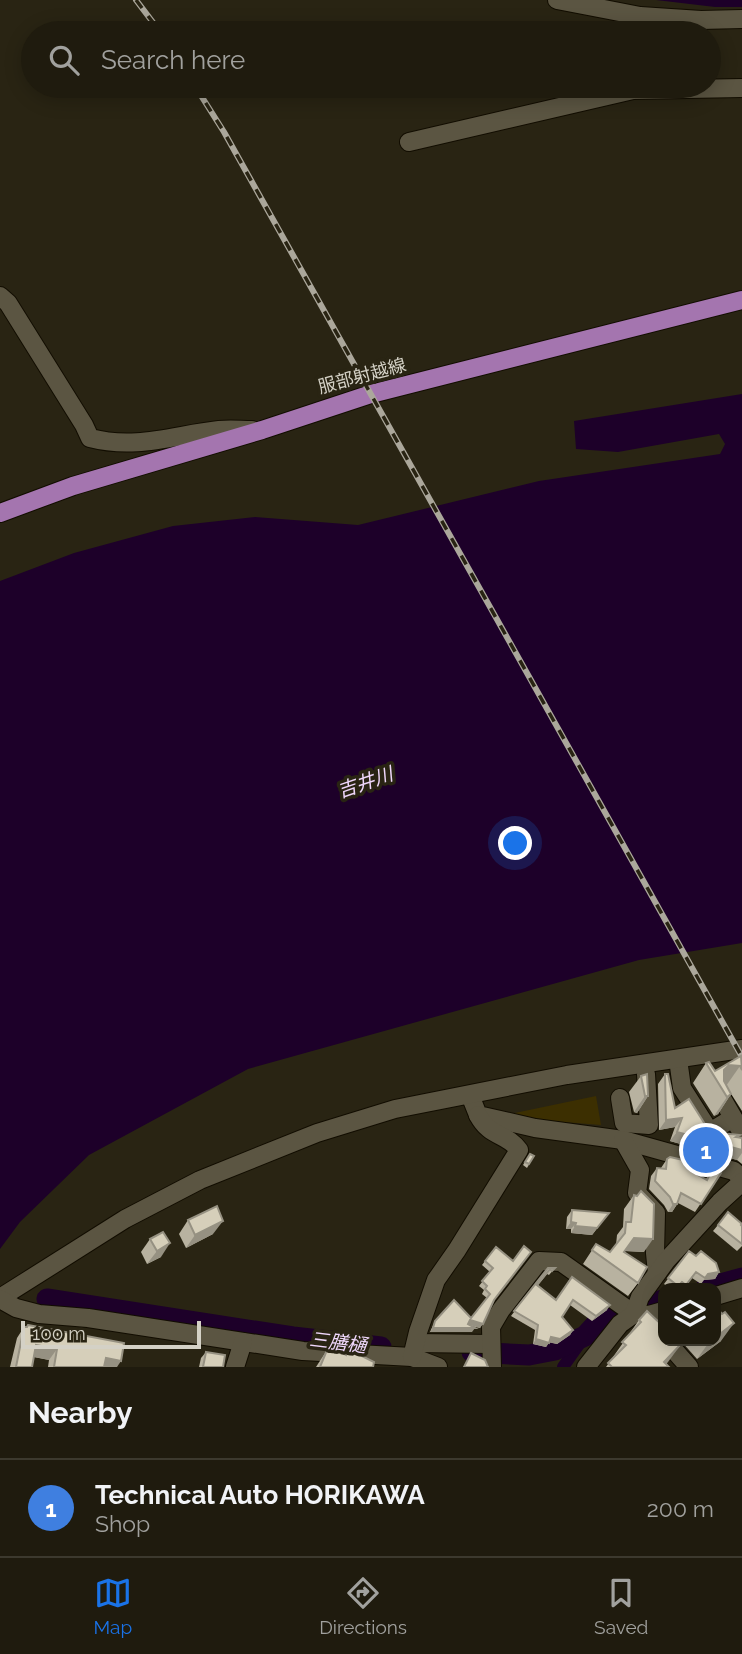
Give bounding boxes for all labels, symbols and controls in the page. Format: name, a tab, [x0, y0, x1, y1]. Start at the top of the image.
search box	[21, 21, 721, 98]
icon: search	[45, 41, 83, 79]
text: Search here	[101, 45, 245, 75]
street label: 服部射越線	[316, 354, 408, 397]
water label: 吉井川	[334, 762, 397, 802]
your location	[498, 826, 532, 860]
pin: 1	[683, 1124, 729, 1176]
map controls	[658, 1283, 721, 1346]
button: layers	[658, 1283, 721, 1346]
scale bar	[21, 1318, 201, 1350]
text: 100 m	[32, 1322, 86, 1344]
water label: 三膳樋	[308, 1328, 371, 1357]
text: Nearby	[28, 1395, 132, 1430]
text: Technical Auto HORIKAWA	[95, 1480, 425, 1510]
text: 1	[45, 1495, 57, 1522]
text: 200 m	[647, 1495, 714, 1522]
text: Shop	[95, 1510, 150, 1537]
tab: Map	[94, 1574, 132, 1638]
tab: Directions	[319, 1574, 407, 1638]
tab: Saved	[594, 1574, 648, 1638]

